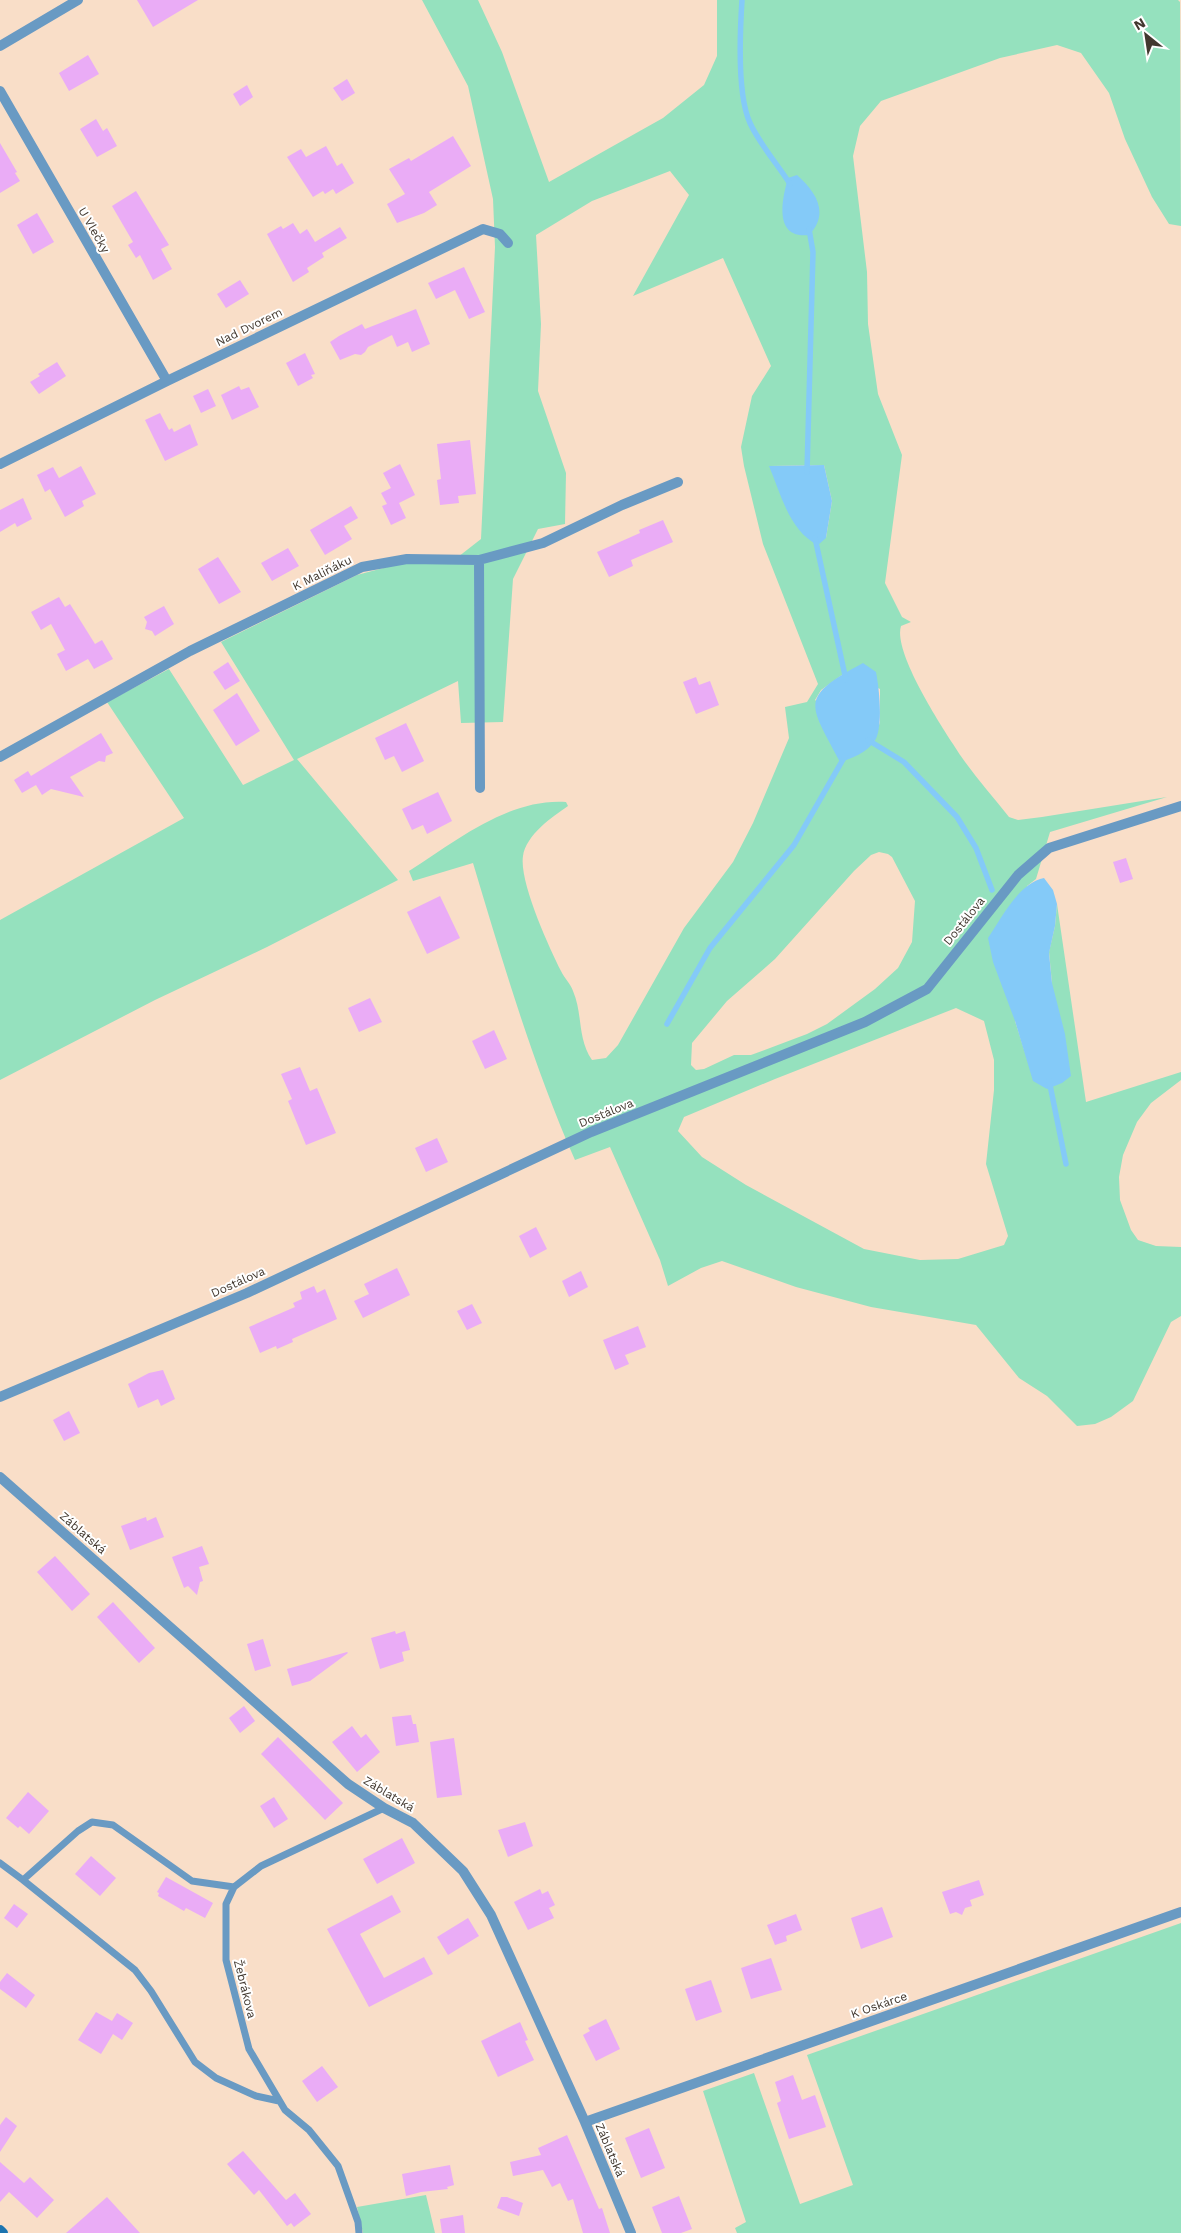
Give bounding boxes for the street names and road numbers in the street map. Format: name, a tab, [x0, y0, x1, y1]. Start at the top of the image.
street label: U Vlečky	[75, 205, 113, 256]
street label: Nad Dvorem	[213, 305, 285, 349]
street label: K Maliňáku	[290, 553, 354, 593]
street label: Dostálova	[940, 894, 988, 948]
street label: Dostálova	[577, 1096, 636, 1130]
street label: Dostálova	[209, 1264, 267, 1300]
street label: Záblatská	[57, 1509, 109, 1557]
street label: Záblatská	[361, 1773, 417, 1815]
street label: Žebrákova	[231, 1958, 259, 2020]
street label: K Oskárce	[849, 1989, 909, 2021]
street label: Záblatská	[592, 2121, 628, 2179]

